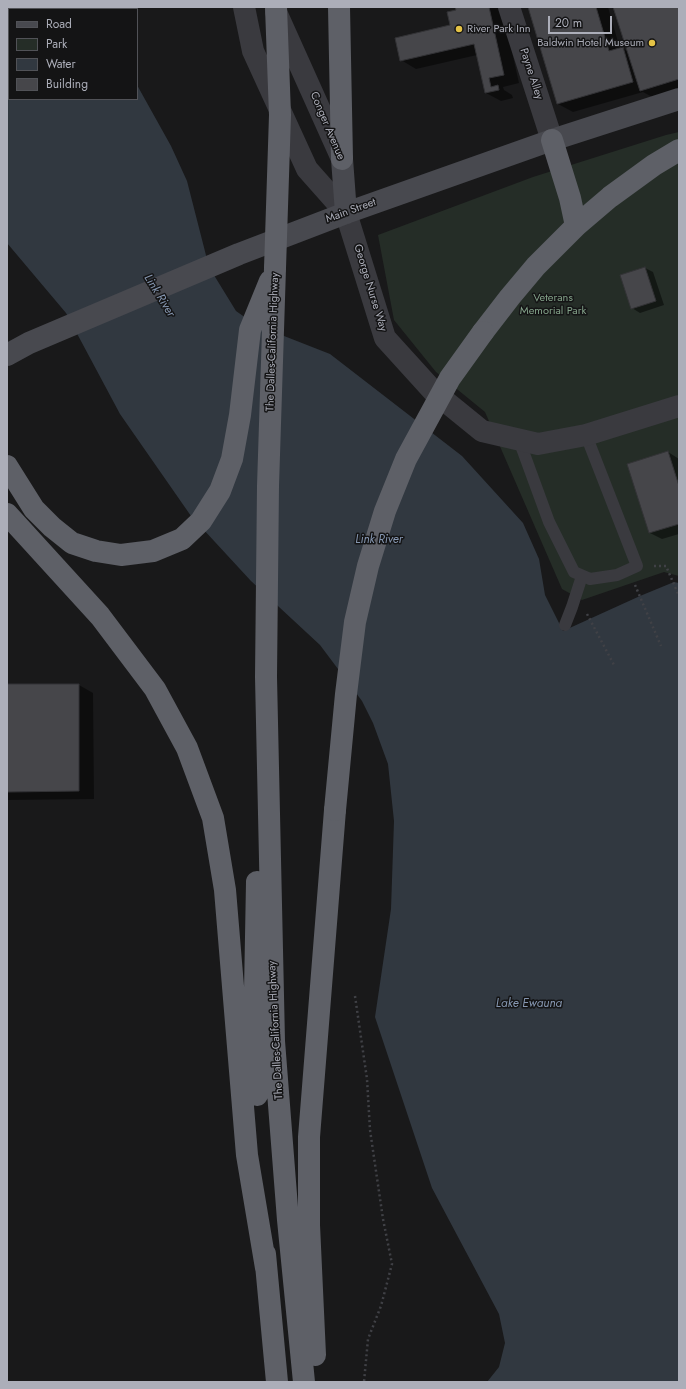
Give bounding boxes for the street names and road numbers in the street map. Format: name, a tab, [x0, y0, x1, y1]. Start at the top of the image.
street label: Payne Alley	[517, 47, 545, 101]
street label: Conger Avenue	[307, 90, 347, 162]
street label: Main Street	[324, 196, 378, 226]
street label: George Nurse Way	[350, 243, 390, 333]
street label: The Dalles-California Highway	[264, 272, 282, 412]
street label: The Dalles-California Highway	[266, 960, 286, 1100]

